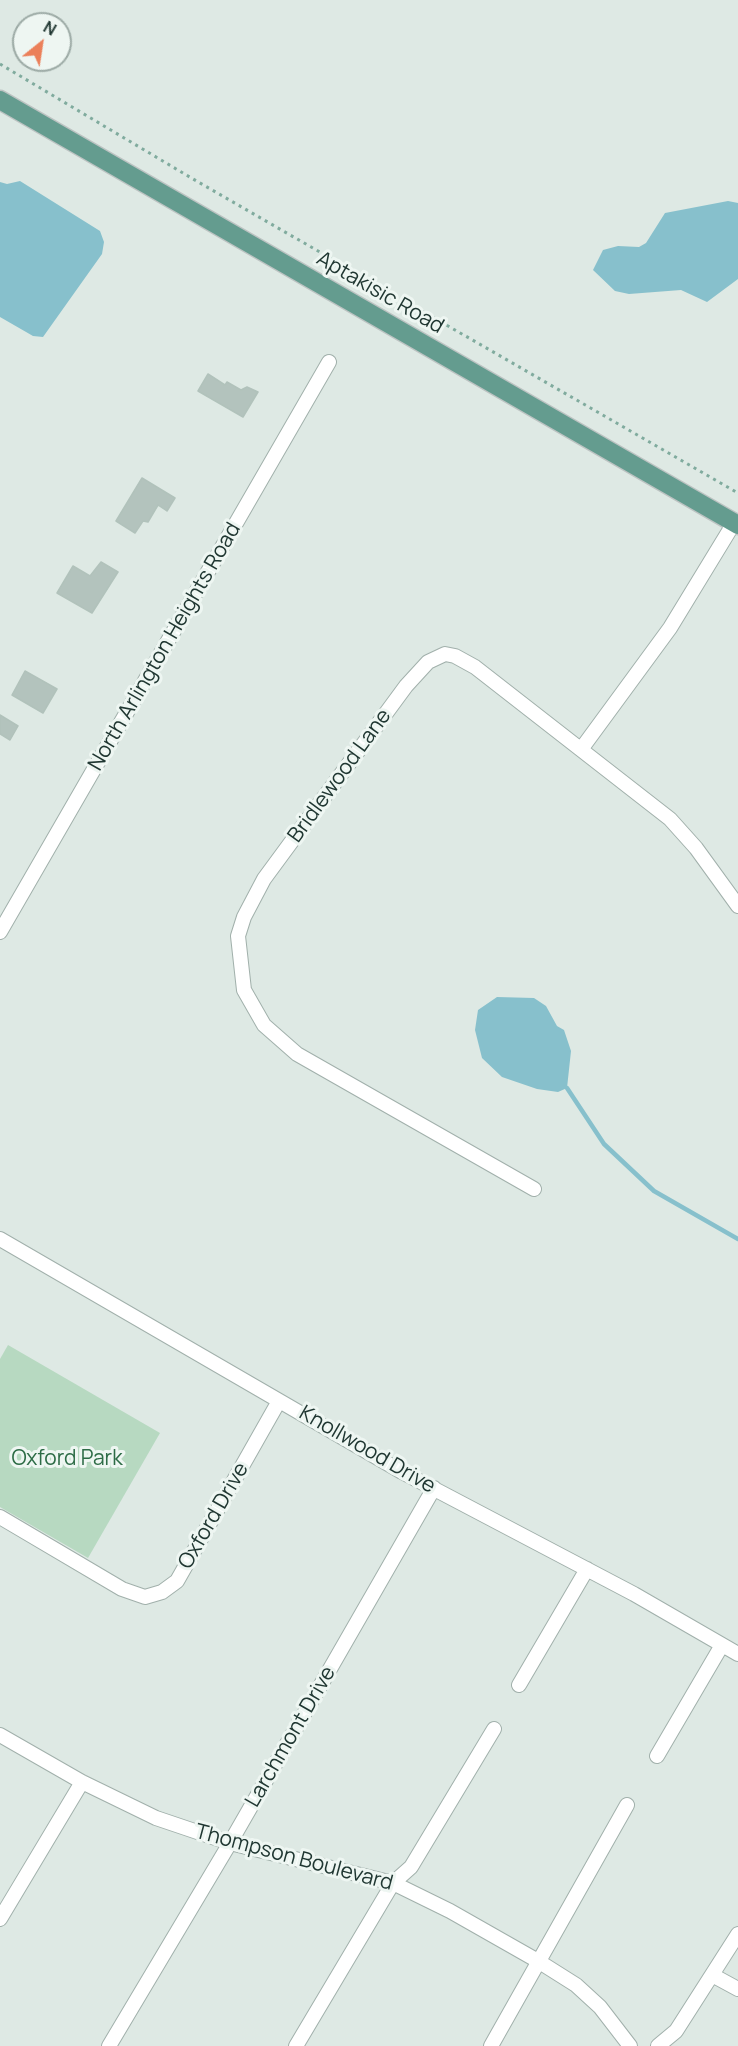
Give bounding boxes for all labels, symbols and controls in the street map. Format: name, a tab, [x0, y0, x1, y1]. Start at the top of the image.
north arrow	[12, 12, 72, 72]
text: N	[40, 16, 60, 41]
street label: Aptakisic Road	[312, 246, 448, 340]
street label: North Arlington Heights Road	[84, 519, 246, 775]
street label: Bridlewood Lane	[283, 704, 397, 848]
street label: Knollwood Drive	[294, 1401, 440, 1499]
park label: Oxford Park	[11, 1446, 123, 1472]
street label: Oxford Drive	[173, 1458, 255, 1574]
street label: Larchmont Drive	[241, 1662, 341, 1812]
street label: Thompson Boulevard	[192, 1819, 396, 1897]

